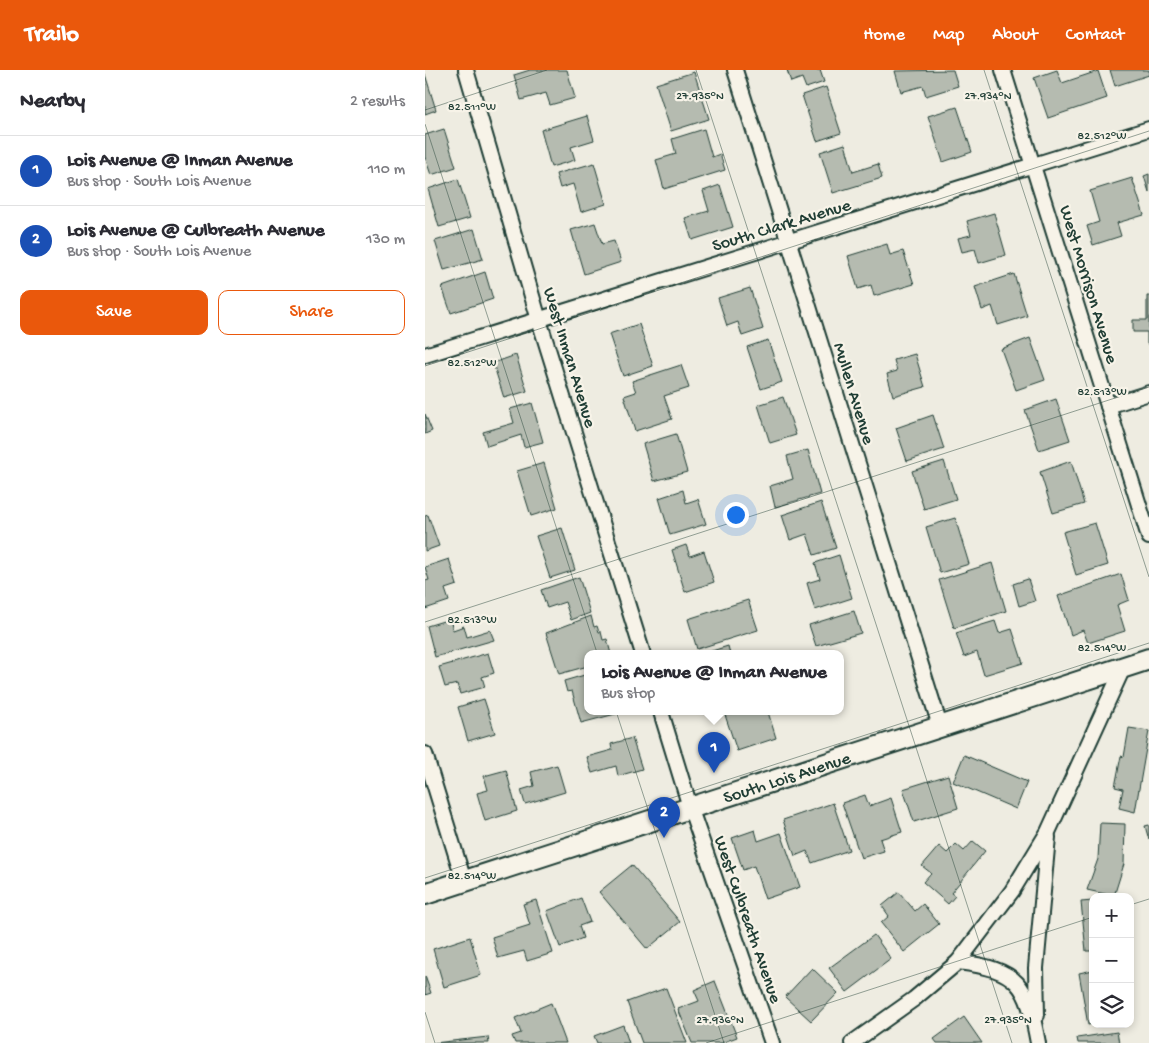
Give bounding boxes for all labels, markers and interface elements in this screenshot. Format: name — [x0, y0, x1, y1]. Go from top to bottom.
text: Trailo — [25, 21, 79, 50]
text: Home — [863, 25, 905, 46]
text: Map — [933, 25, 964, 46]
text: About — [992, 25, 1038, 46]
text: Contact — [1066, 25, 1124, 46]
text: Nearby — [20, 90, 85, 115]
text: 27.935°N — [676, 90, 724, 104]
text: 27.934°N — [964, 90, 1012, 104]
text: 2 results — [350, 93, 405, 112]
text: 82.511°W — [448, 101, 496, 115]
text: 82.512°W — [1078, 130, 1126, 144]
text: Lois Avenue @ Inman Avenue — [67, 150, 293, 173]
text: 1 — [33, 161, 39, 180]
text: 110 m — [368, 161, 405, 180]
text: Bus stop · South Lois Avenue — [67, 173, 251, 192]
street label: South Clark Avenue — [710, 195, 854, 257]
street label: West Morrison Avenue — [1054, 203, 1122, 367]
text: Lois Avenue @ Culbreath Avenue — [67, 220, 324, 243]
text: 2 — [32, 231, 40, 250]
text: 130 m — [366, 231, 405, 250]
text: Bus stop · South Lois Avenue — [67, 243, 251, 262]
street label: West Inman Avenue — [537, 285, 600, 431]
button: Save — [20, 290, 208, 335]
button: Share — [218, 290, 405, 335]
street label: Mullen Avenue — [827, 340, 878, 448]
text: 82.512°W — [448, 357, 496, 371]
text: 82.513°W — [1077, 386, 1127, 400]
your location — [723, 502, 749, 528]
text: 82.513°W — [447, 614, 497, 628]
text: 82.514°W — [1078, 642, 1126, 656]
popup — [584, 650, 844, 715]
text: Lois Avenue @ Inman Avenue — [601, 662, 827, 685]
text: Bus stop — [601, 685, 655, 704]
pin: 1 — [698, 732, 730, 773]
street label: South Lois Avenue — [721, 748, 854, 809]
pin: 2 — [648, 797, 680, 838]
street label: West Culbreath Avenue — [708, 833, 785, 1007]
text: 82.514°W — [448, 870, 496, 884]
map controls — [1089, 893, 1134, 1028]
button: + — [1089, 893, 1134, 938]
button: − — [1089, 938, 1134, 983]
button: layers — [1089, 983, 1134, 1028]
text: 27.936°N — [696, 1014, 744, 1028]
text: 27.935°N — [984, 1014, 1032, 1028]

